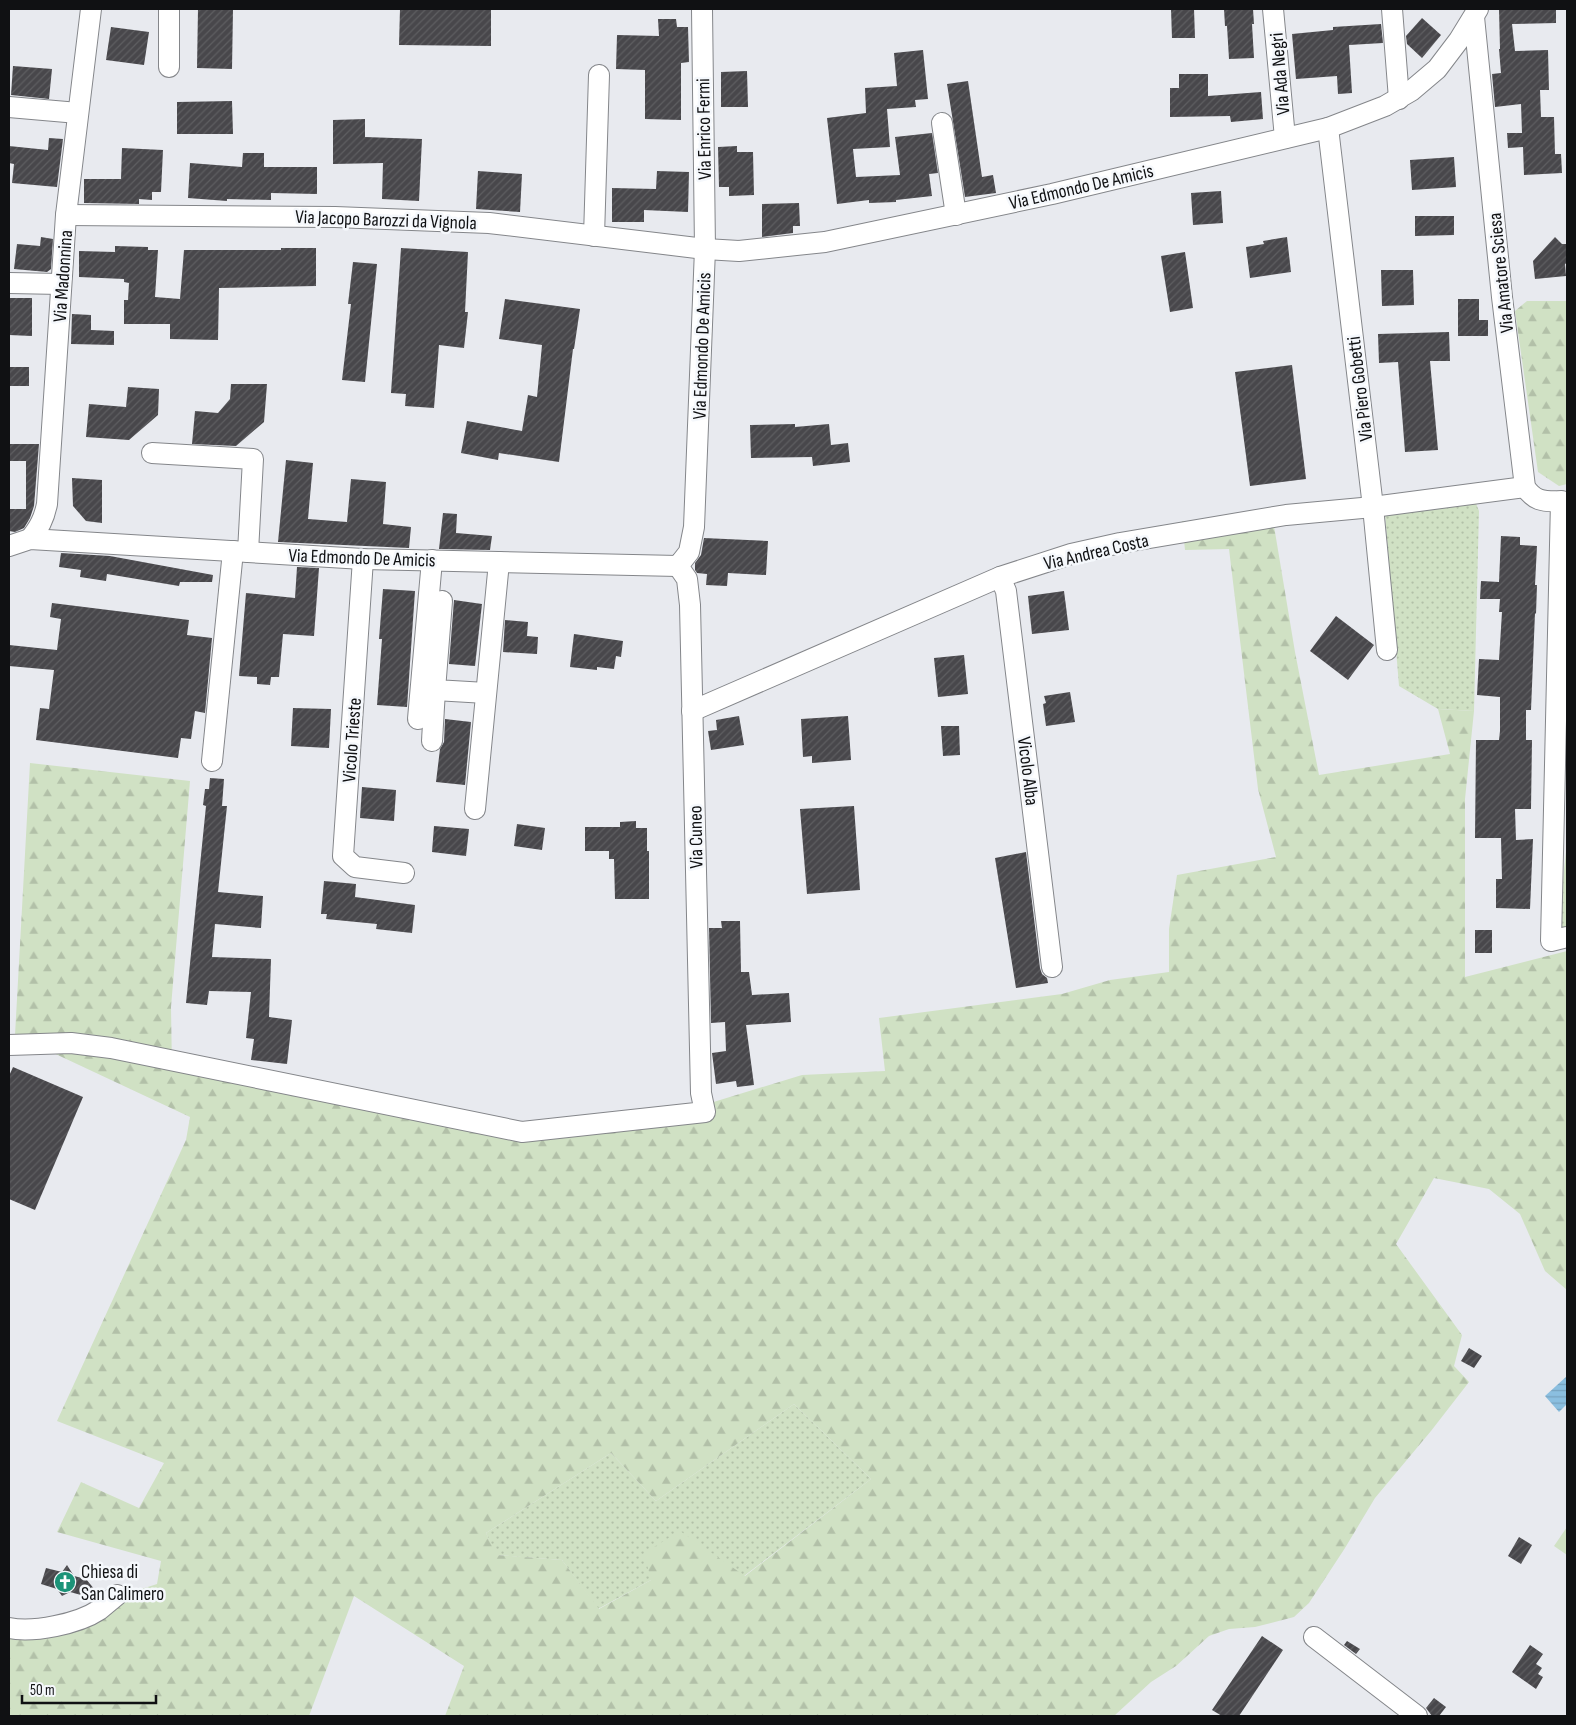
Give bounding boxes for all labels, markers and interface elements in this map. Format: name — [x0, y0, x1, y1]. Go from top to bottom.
street label: Via Ada Negri — [1265, 32, 1296, 116]
street label: Via Enrico Fermi — [692, 78, 717, 180]
street label: Via Edmondo De Amicis — [1007, 160, 1156, 215]
street label: Via Jacopo Barozzi da Vignola — [295, 206, 477, 235]
street label: Via Amatore Sciesa — [1484, 212, 1519, 334]
street label: Via Madonnina — [49, 229, 78, 323]
street label: Via Edmondo De Amicis — [688, 272, 717, 420]
street label: Via Piero Gobetti — [1343, 335, 1378, 443]
street label: Via Andrea Costa — [1042, 529, 1151, 576]
street label: Via Edmondo De Amicis — [288, 544, 436, 573]
street label: Vicolo Trieste — [338, 697, 367, 783]
street label: Vicolo Alba — [1012, 736, 1043, 807]
street label: Via Cuneo — [684, 805, 709, 869]
place label: Chiesa di San Calimero — [81, 1561, 164, 1606]
church icon: Chiesa di San Calimero — [53, 1570, 77, 1594]
scale bar — [22, 1672, 156, 1704]
text: 50 m — [30, 1681, 55, 1700]

